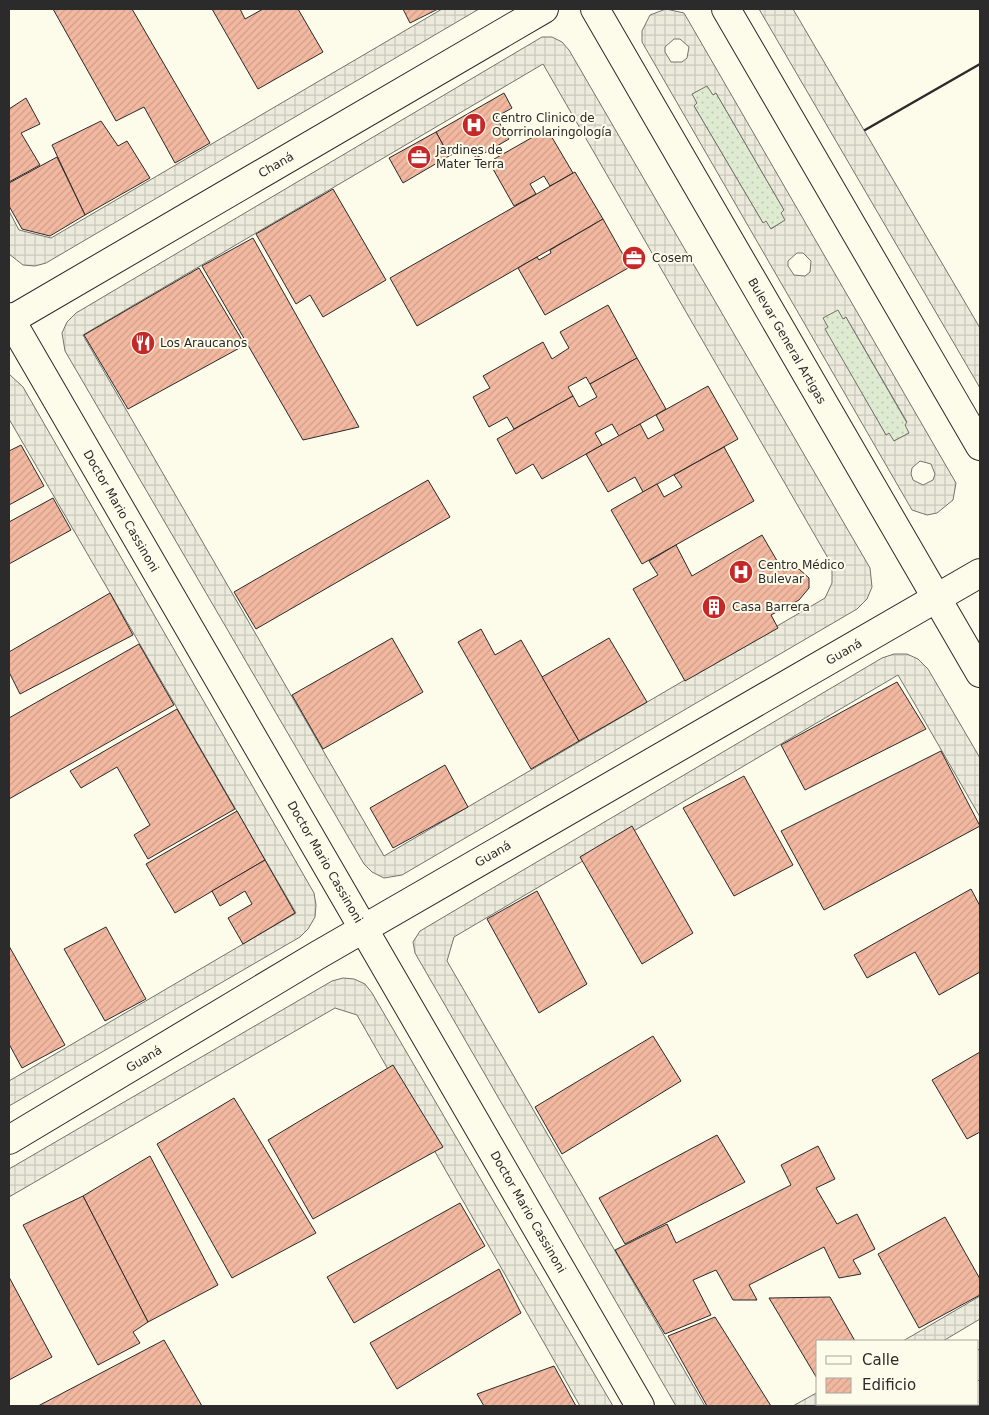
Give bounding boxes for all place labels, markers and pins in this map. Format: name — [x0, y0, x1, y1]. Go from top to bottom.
place label: Centro Clinico de Otorrinolaringología — [492, 111, 612, 139]
hospital icon: Centro Clinico de Otorrinolaringología — [461, 112, 487, 138]
place label: Jardines de Mater Terra — [435, 143, 504, 171]
office icon: Jardines de Mater Terra — [406, 144, 432, 170]
office icon: Cosem — [621, 245, 647, 271]
place label: Cosem — [652, 251, 693, 265]
restaurant icon: Los Araucanos — [130, 330, 156, 356]
place label: Los Araucanos — [160, 336, 247, 350]
place label: Centro Médico Bulevar — [758, 558, 845, 586]
hospital icon: Centro Médico Bulevar — [728, 559, 754, 585]
building icon: Casa Barrera — [701, 594, 727, 620]
place label: Casa Barrera — [732, 600, 810, 614]

